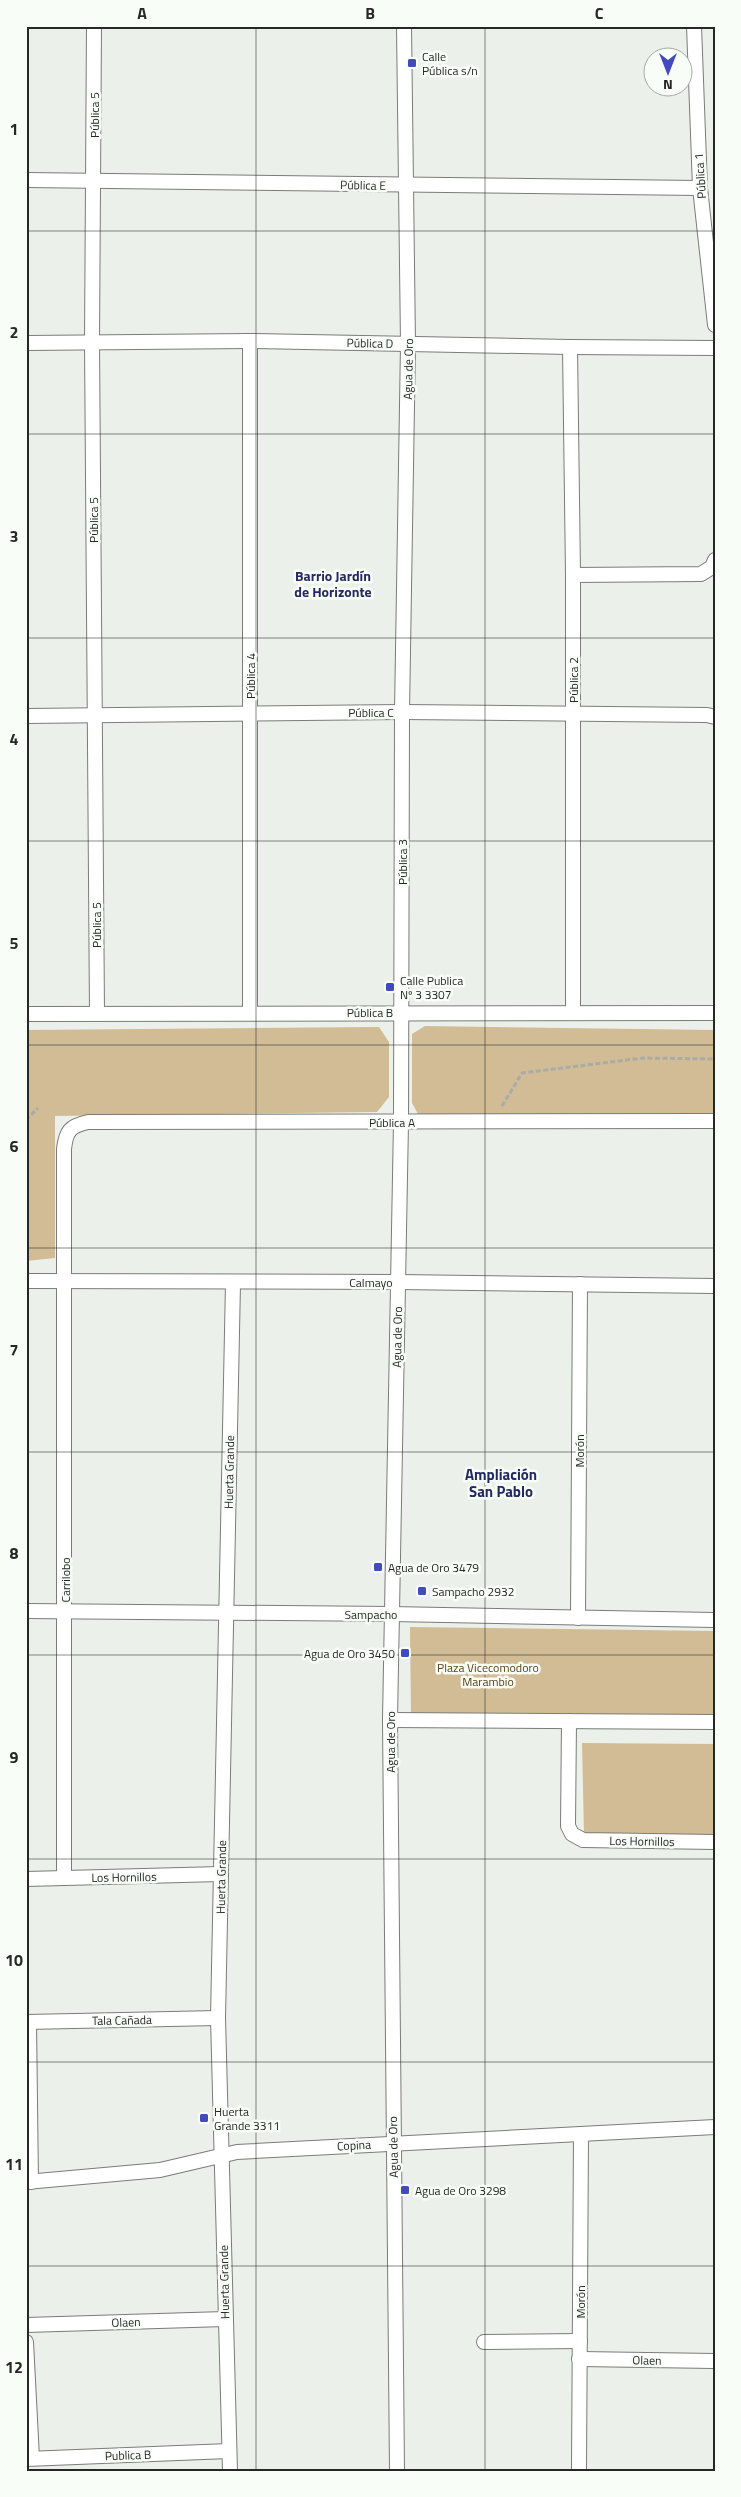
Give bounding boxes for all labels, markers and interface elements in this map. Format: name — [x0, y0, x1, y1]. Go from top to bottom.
text: A — [137, 1, 147, 25]
text: B — [365, 1, 375, 25]
text: C — [595, 1, 604, 25]
place label: Calle Pública s/n — [422, 47, 478, 80]
north arrow — [644, 48, 694, 98]
marker: Calle Pública s/n — [406, 57, 418, 69]
text: N — [663, 75, 673, 96]
street label: Pública 5 — [85, 92, 104, 138]
text: 1 — [10, 117, 18, 141]
street label: Pública 1 — [689, 152, 711, 200]
street label: Pública E — [340, 175, 386, 195]
text: 2 — [10, 320, 18, 344]
street label: Pública D — [346, 333, 394, 353]
street label: Agua de Oro — [398, 338, 418, 400]
street label: Pública 5 — [84, 497, 103, 543]
text: 3 — [10, 524, 18, 548]
district label: Barrio Jardín de Horizonte — [294, 565, 372, 602]
street label: Pública 4 — [241, 653, 260, 699]
street label: Pública 2 — [564, 657, 583, 703]
street label: Pública C — [348, 703, 394, 722]
text: 4 — [10, 727, 19, 751]
street label: Pública 3 — [393, 839, 412, 885]
street label: Pública 5 — [87, 902, 106, 948]
text: 5 — [10, 931, 19, 955]
place label: Calle Publica Nº 3 3307 — [400, 971, 463, 1004]
marker: Calle Publica Nº 3 3307 — [384, 981, 396, 993]
street label: Pública B — [347, 1003, 393, 1022]
street label: Pública A — [369, 1113, 415, 1132]
text: 6 — [10, 1134, 19, 1158]
street label: Calmayo — [349, 1273, 393, 1292]
street label: Agua de Oro — [387, 1306, 407, 1368]
text: 7 — [10, 1338, 18, 1362]
street label: Morón — [570, 1434, 589, 1468]
street label: Huerta Grande — [219, 1435, 239, 1509]
district label: Ampliación San Pablo — [465, 1463, 537, 1503]
text: 8 — [10, 1541, 19, 1565]
street label: Carrilobo — [56, 1557, 75, 1603]
place label: Agua de Oro 3479 — [388, 1558, 479, 1577]
marker: Agua de Oro 3479 — [372, 1561, 384, 1573]
place label: Sampacho 2932 — [432, 1582, 514, 1601]
marker: Sampacho 2932 — [416, 1585, 428, 1597]
street label: Sampacho — [345, 1605, 397, 1624]
place label: Agua de Oro 3450 — [304, 1644, 395, 1663]
marker: Agua de Oro 3450 — [399, 1647, 411, 1659]
park label: Plaza Vicecomodoro Marambio — [437, 1658, 539, 1691]
street label: Agua de Oro — [381, 1711, 400, 1773]
text: 9 — [10, 1745, 19, 1769]
street label: Los Hornillos — [609, 1831, 675, 1851]
street label: Huerta Grande — [211, 1840, 231, 1914]
street label: Los Hornillos — [91, 1867, 157, 1887]
text: 10 — [5, 1948, 23, 1972]
street label: Tala Cañada — [92, 2010, 152, 2030]
place label: Huerta Grande 3311 — [214, 2102, 280, 2135]
marker: Huerta Grande 3311 — [198, 2112, 210, 2124]
street label: Agua de Oro — [383, 2116, 403, 2178]
street label: Copina — [336, 2135, 372, 2155]
text: 11 — [5, 2152, 23, 2176]
place label: Agua de Oro 3298 — [415, 2181, 506, 2200]
marker: Agua de Oro 3298 — [399, 2184, 411, 2196]
street label: Huerta Grande — [214, 2245, 234, 2319]
street label: Morón — [571, 2285, 590, 2319]
street label: Olaen — [111, 2312, 141, 2332]
street label: Olaen — [632, 2350, 662, 2370]
text: 12 — [5, 2355, 23, 2379]
street label: Publica B — [104, 2445, 152, 2465]

